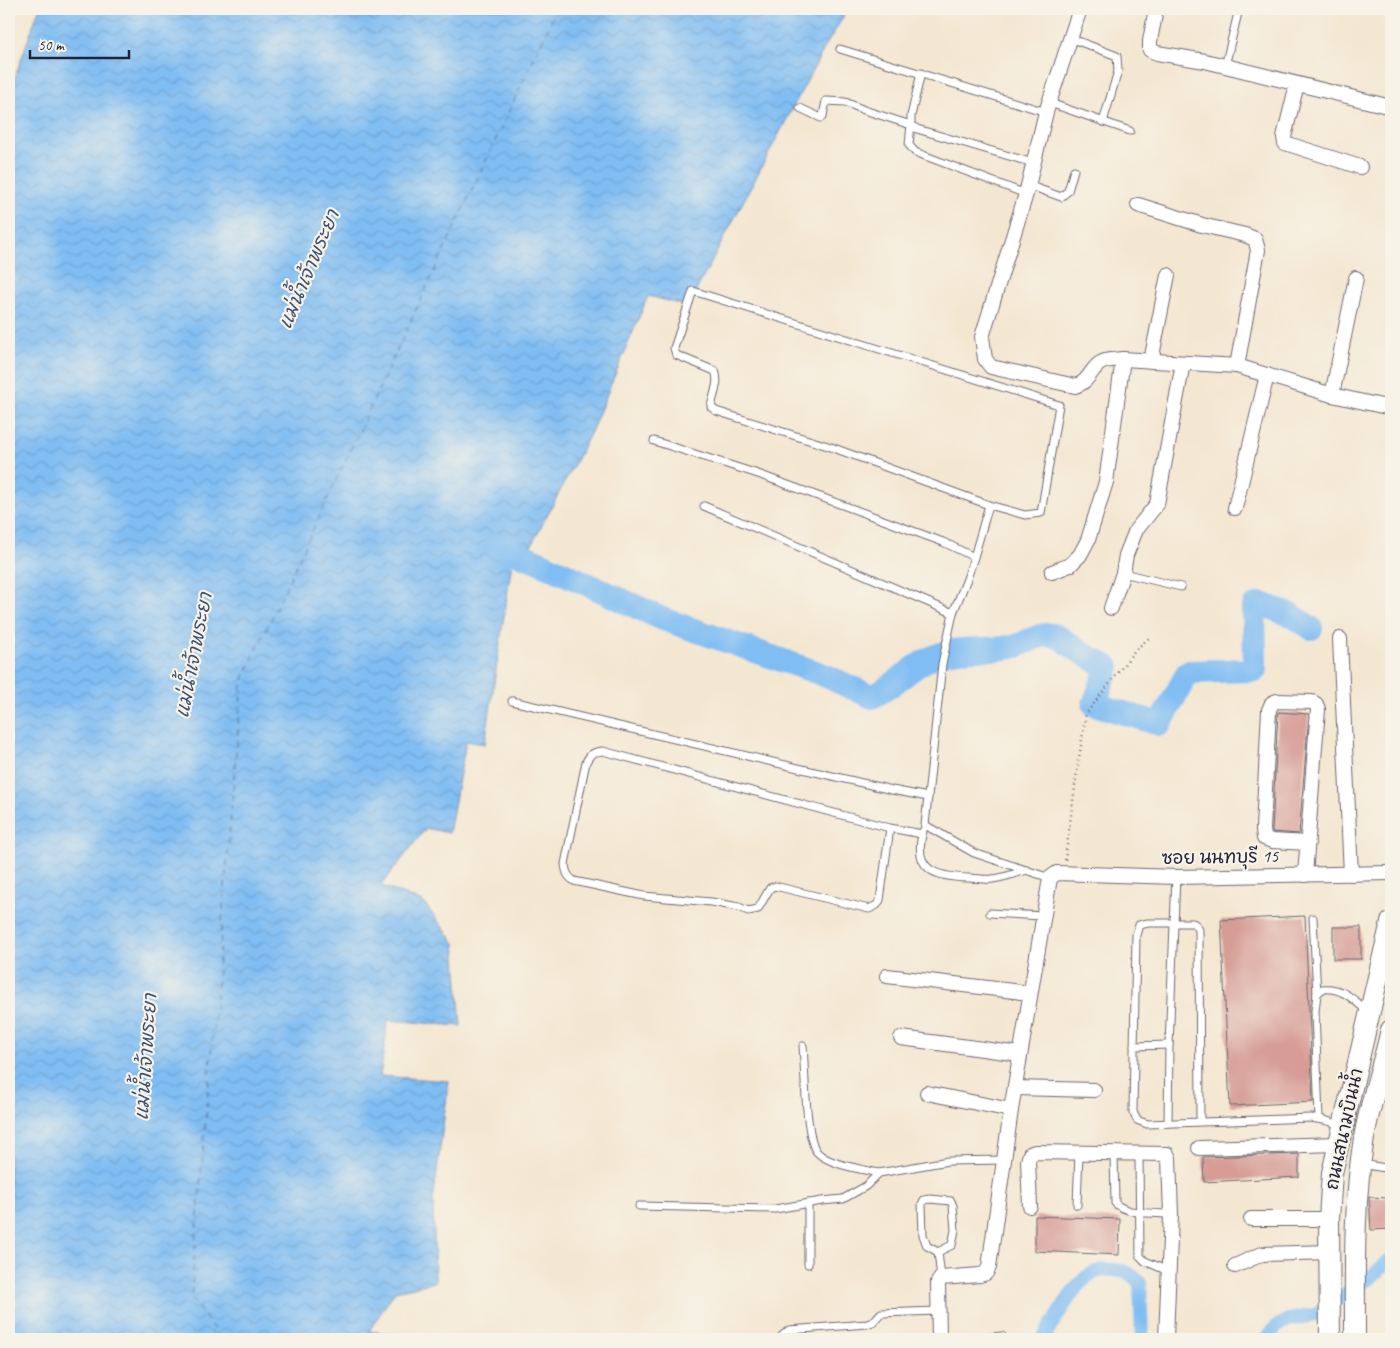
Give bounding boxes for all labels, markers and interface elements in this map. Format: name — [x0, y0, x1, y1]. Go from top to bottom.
scale bar — [30, 28, 129, 60]
text: 50 m — [38, 36, 65, 55]
water label: แม่น้ำเจ้าพระยา — [268, 203, 345, 332]
water label: แม่น้ำเจ้าพระยา — [164, 588, 218, 720]
street label: ซอย นนทบุรี 15 — [1162, 844, 1279, 872]
water label: แม่น้ำเจ้าพระยา — [124, 991, 163, 1121]
street label: ถนนสนามบินน้ำ — [1315, 1065, 1368, 1192]

